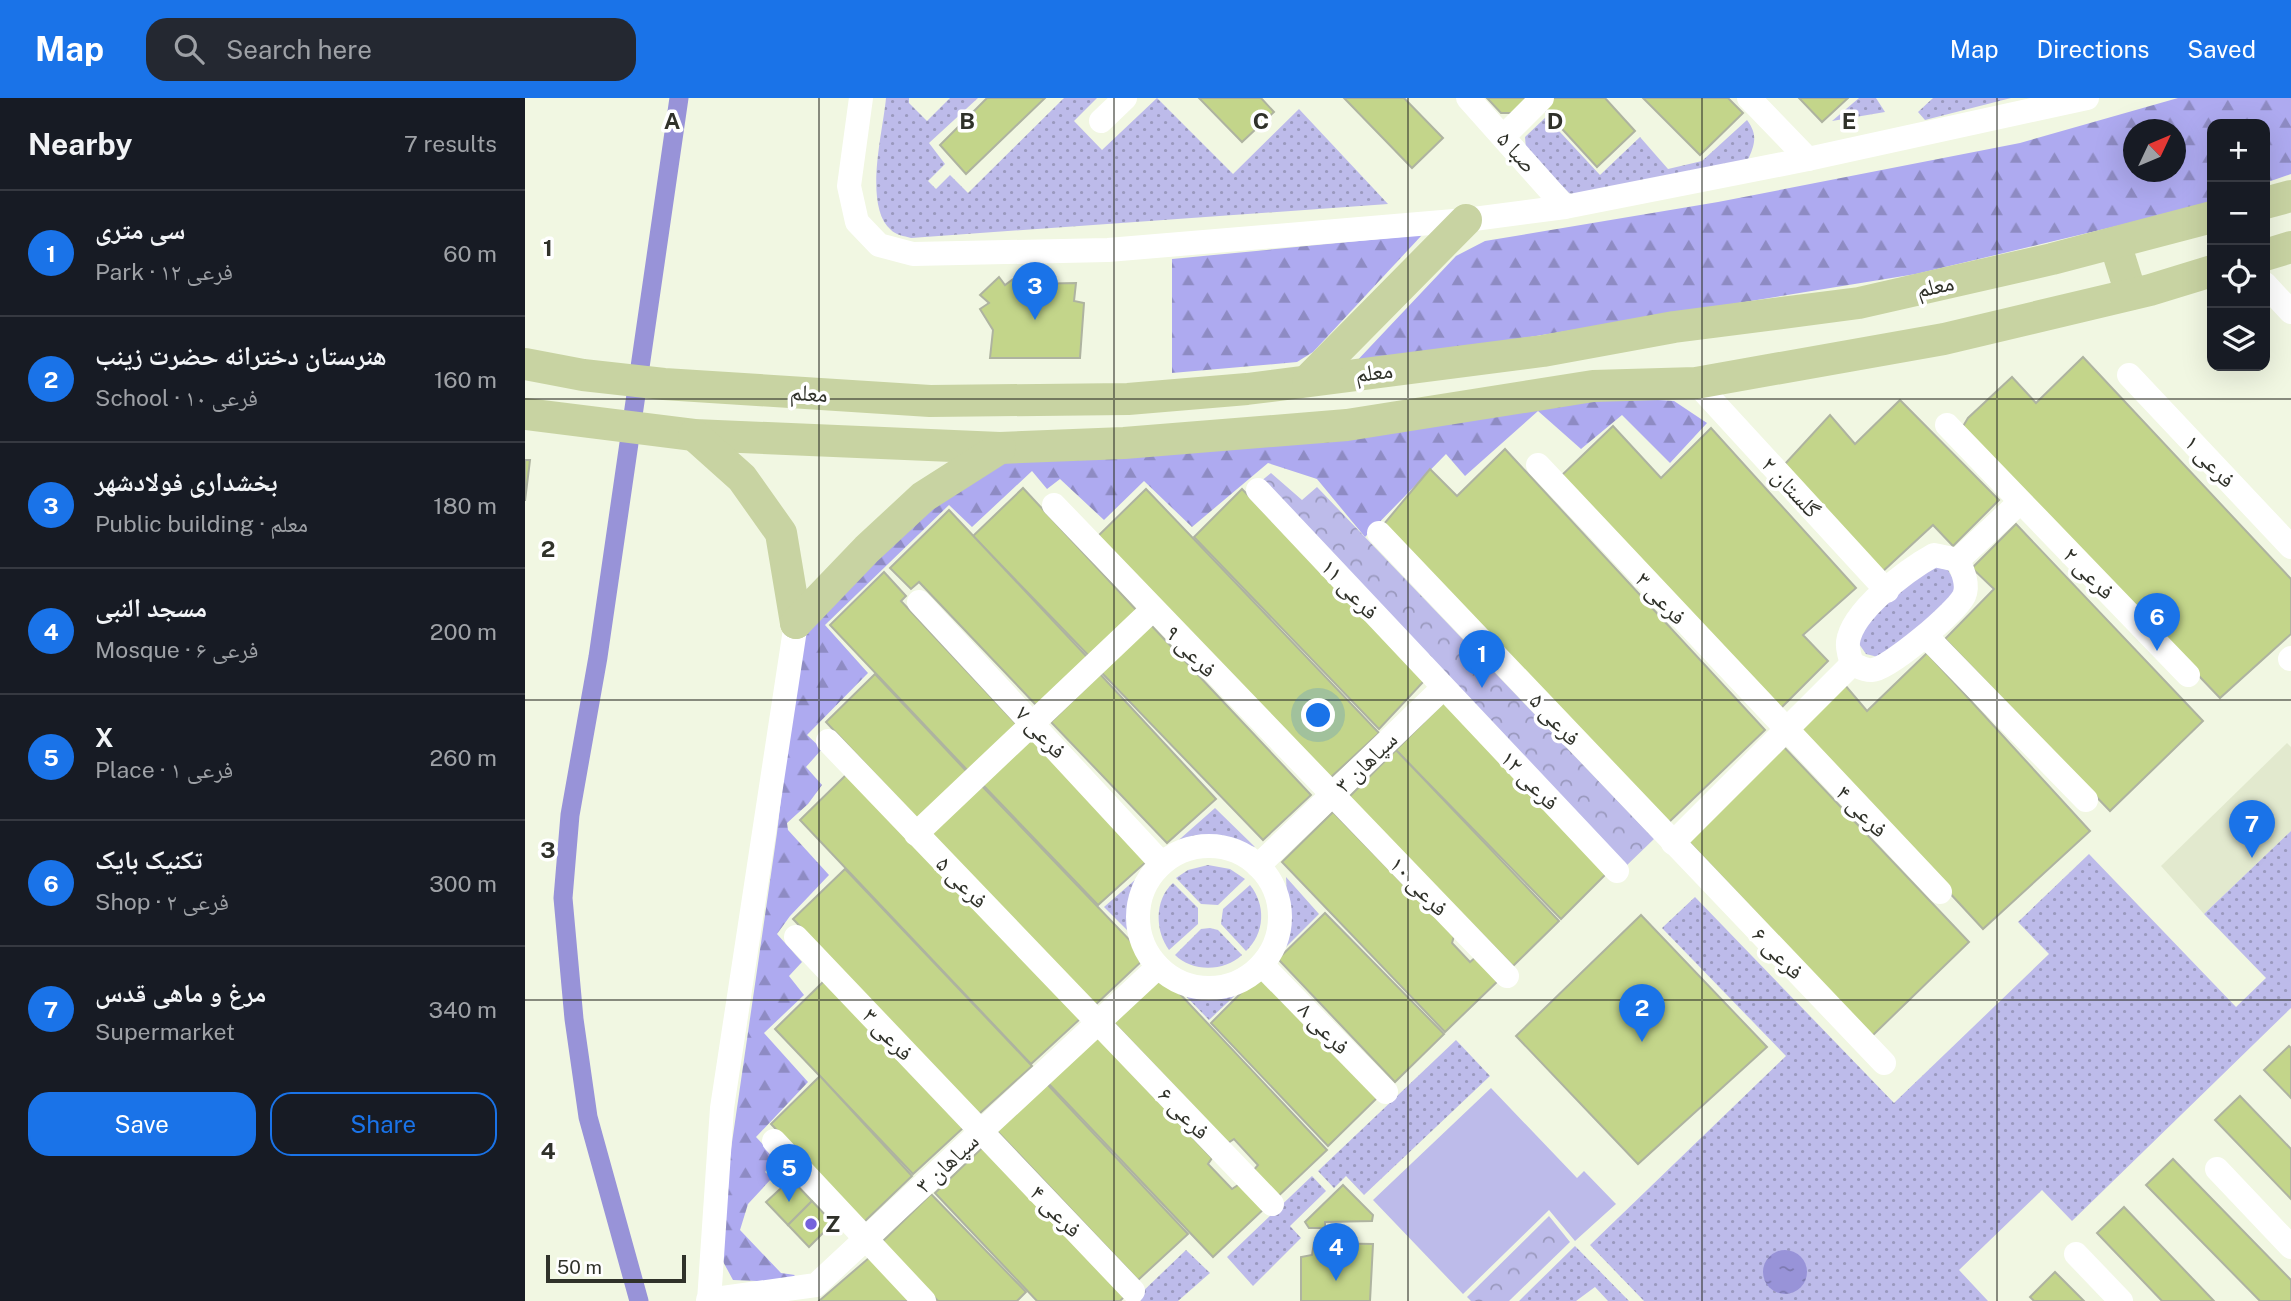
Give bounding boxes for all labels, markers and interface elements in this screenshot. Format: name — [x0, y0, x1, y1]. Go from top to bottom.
search box — [146, 18, 636, 81]
text: Map — [35, 30, 104, 68]
icon: search — [170, 30, 208, 68]
text: Search here — [226, 34, 372, 65]
text: Map — [1950, 35, 1999, 63]
text: Directions — [2037, 35, 2149, 63]
text: Saved — [2187, 35, 2256, 63]
text: A — [664, 107, 681, 134]
text: B — [959, 107, 975, 134]
text: C — [1253, 107, 1269, 134]
text: D — [1547, 107, 1563, 134]
text: E — [1842, 107, 1856, 134]
north arrow — [2123, 119, 2186, 182]
map controls — [2207, 119, 2270, 371]
button: + — [2207, 119, 2270, 182]
street label: صبا ۵ — [1491, 125, 1543, 178]
text: Nearby — [28, 126, 132, 162]
text: 7 results — [404, 130, 497, 157]
button: − — [2207, 182, 2270, 245]
text: سی متری — [95, 214, 185, 245]
text: 1 — [543, 234, 553, 261]
text: 1 — [46, 240, 56, 267]
text: 60 m — [443, 240, 497, 267]
button: locate — [2207, 245, 2270, 308]
text: Park · فرعی ۱۲ — [95, 258, 233, 285]
pin: 3 — [1012, 262, 1058, 320]
street label: معلم — [1913, 268, 1957, 306]
button: layers — [2207, 308, 2270, 371]
text: هنرستان دخترانه حضرت زینب — [95, 340, 387, 371]
street label: معلم — [1354, 356, 1395, 390]
text: 2 — [44, 366, 58, 393]
text: 160 m — [434, 366, 497, 393]
street label: معلم — [789, 378, 829, 410]
text: School · فرعی ۱۰ — [95, 384, 258, 411]
street label: فرعی ۱ — [2179, 429, 2241, 493]
street label: گلستان ۲ — [1756, 450, 1827, 524]
text: بخشداری فولادشهر — [95, 466, 278, 497]
text: 3 — [43, 492, 59, 519]
text: 180 m — [433, 492, 497, 519]
text: Public building · معلم — [95, 510, 308, 537]
text: 2 — [541, 535, 555, 562]
street label: فرعی ۲ — [2057, 541, 2121, 605]
street label: فرعی ۱۱ — [1315, 553, 1385, 625]
street label: فرعی ۳ — [1630, 566, 1692, 630]
text: مسجد النبی — [95, 592, 207, 623]
pin: 6 — [2134, 593, 2180, 651]
text: 4 — [43, 618, 59, 645]
text: 200 m — [430, 618, 497, 645]
street label: فرعی ۹ — [1159, 619, 1223, 683]
pin: 1 — [1459, 630, 1505, 688]
text: Mosque · فرعی ۶ — [95, 636, 258, 663]
street label: فرعی ۵ — [1524, 687, 1586, 751]
your location — [1301, 698, 1335, 732]
street label: فرعی ۷ — [1010, 700, 1072, 764]
text: X — [95, 722, 114, 753]
street label: سپاهان ۳ — [1329, 725, 1403, 799]
text: 5 — [43, 744, 59, 771]
text: 260 m — [430, 744, 497, 771]
street label: فرعی ۱۲ — [1495, 744, 1565, 816]
text: Place · فرعی ۱ — [95, 756, 233, 783]
street label: فرعی ۴ — [1830, 779, 1894, 843]
pin: 7 — [2229, 800, 2275, 858]
text: 3 — [540, 836, 556, 863]
text: تکنیک بایک — [95, 844, 202, 875]
street label: فرعی ۵ — [930, 850, 994, 914]
street label: فرعی ۱۰ — [1384, 850, 1454, 922]
text: 6 — [43, 870, 59, 897]
text: 300 m — [429, 870, 497, 897]
text: Shop · فرعی ۲ — [95, 888, 229, 915]
street label: فرعی ۶ — [1746, 921, 1810, 985]
text: مرغ و ماهی قدس — [95, 977, 266, 1008]
pin: 2 — [1619, 984, 1665, 1042]
text: 7 — [44, 996, 58, 1023]
text: 340 m — [429, 996, 497, 1023]
street label: فرعی ۸ — [1292, 996, 1356, 1060]
street label: فرعی ۳ — [857, 1002, 919, 1066]
text: Supermarket — [95, 1018, 235, 1045]
street label: فرعی ۶ — [1152, 1081, 1216, 1145]
button: Save — [28, 1092, 256, 1156]
button: Share — [270, 1092, 497, 1156]
street label: سپاهان ۳ — [910, 1127, 985, 1199]
text: 4 — [540, 1137, 556, 1164]
pin: 5 — [766, 1144, 812, 1202]
street label: فرعی ۴ — [1024, 1179, 1088, 1243]
place label: Z — [825, 1210, 840, 1237]
marker: Z — [803, 1216, 819, 1232]
pin: 4 — [1313, 1223, 1359, 1281]
scale bar — [546, 1252, 686, 1284]
text: 50 m — [557, 1256, 602, 1278]

